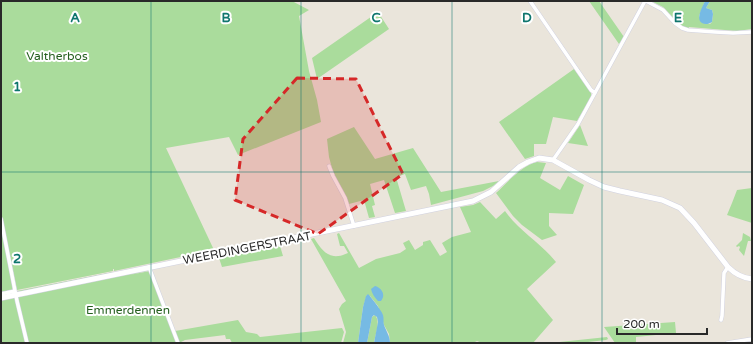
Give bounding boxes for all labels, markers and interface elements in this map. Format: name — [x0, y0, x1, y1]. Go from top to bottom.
text: A — [70, 10, 80, 26]
text: B — [221, 10, 231, 26]
text: C — [371, 10, 381, 26]
text: D — [522, 10, 532, 26]
text: E — [674, 10, 682, 26]
park label: Valtherbos — [26, 49, 88, 63]
text: 1 — [13, 79, 21, 95]
street label: WEERDINGERSTRAAT — [182, 229, 313, 267]
text: 2 — [13, 251, 21, 267]
park label: Emmerdennen — [86, 303, 170, 317]
scale bar — [617, 310, 707, 336]
text: 200 m — [623, 317, 660, 331]

